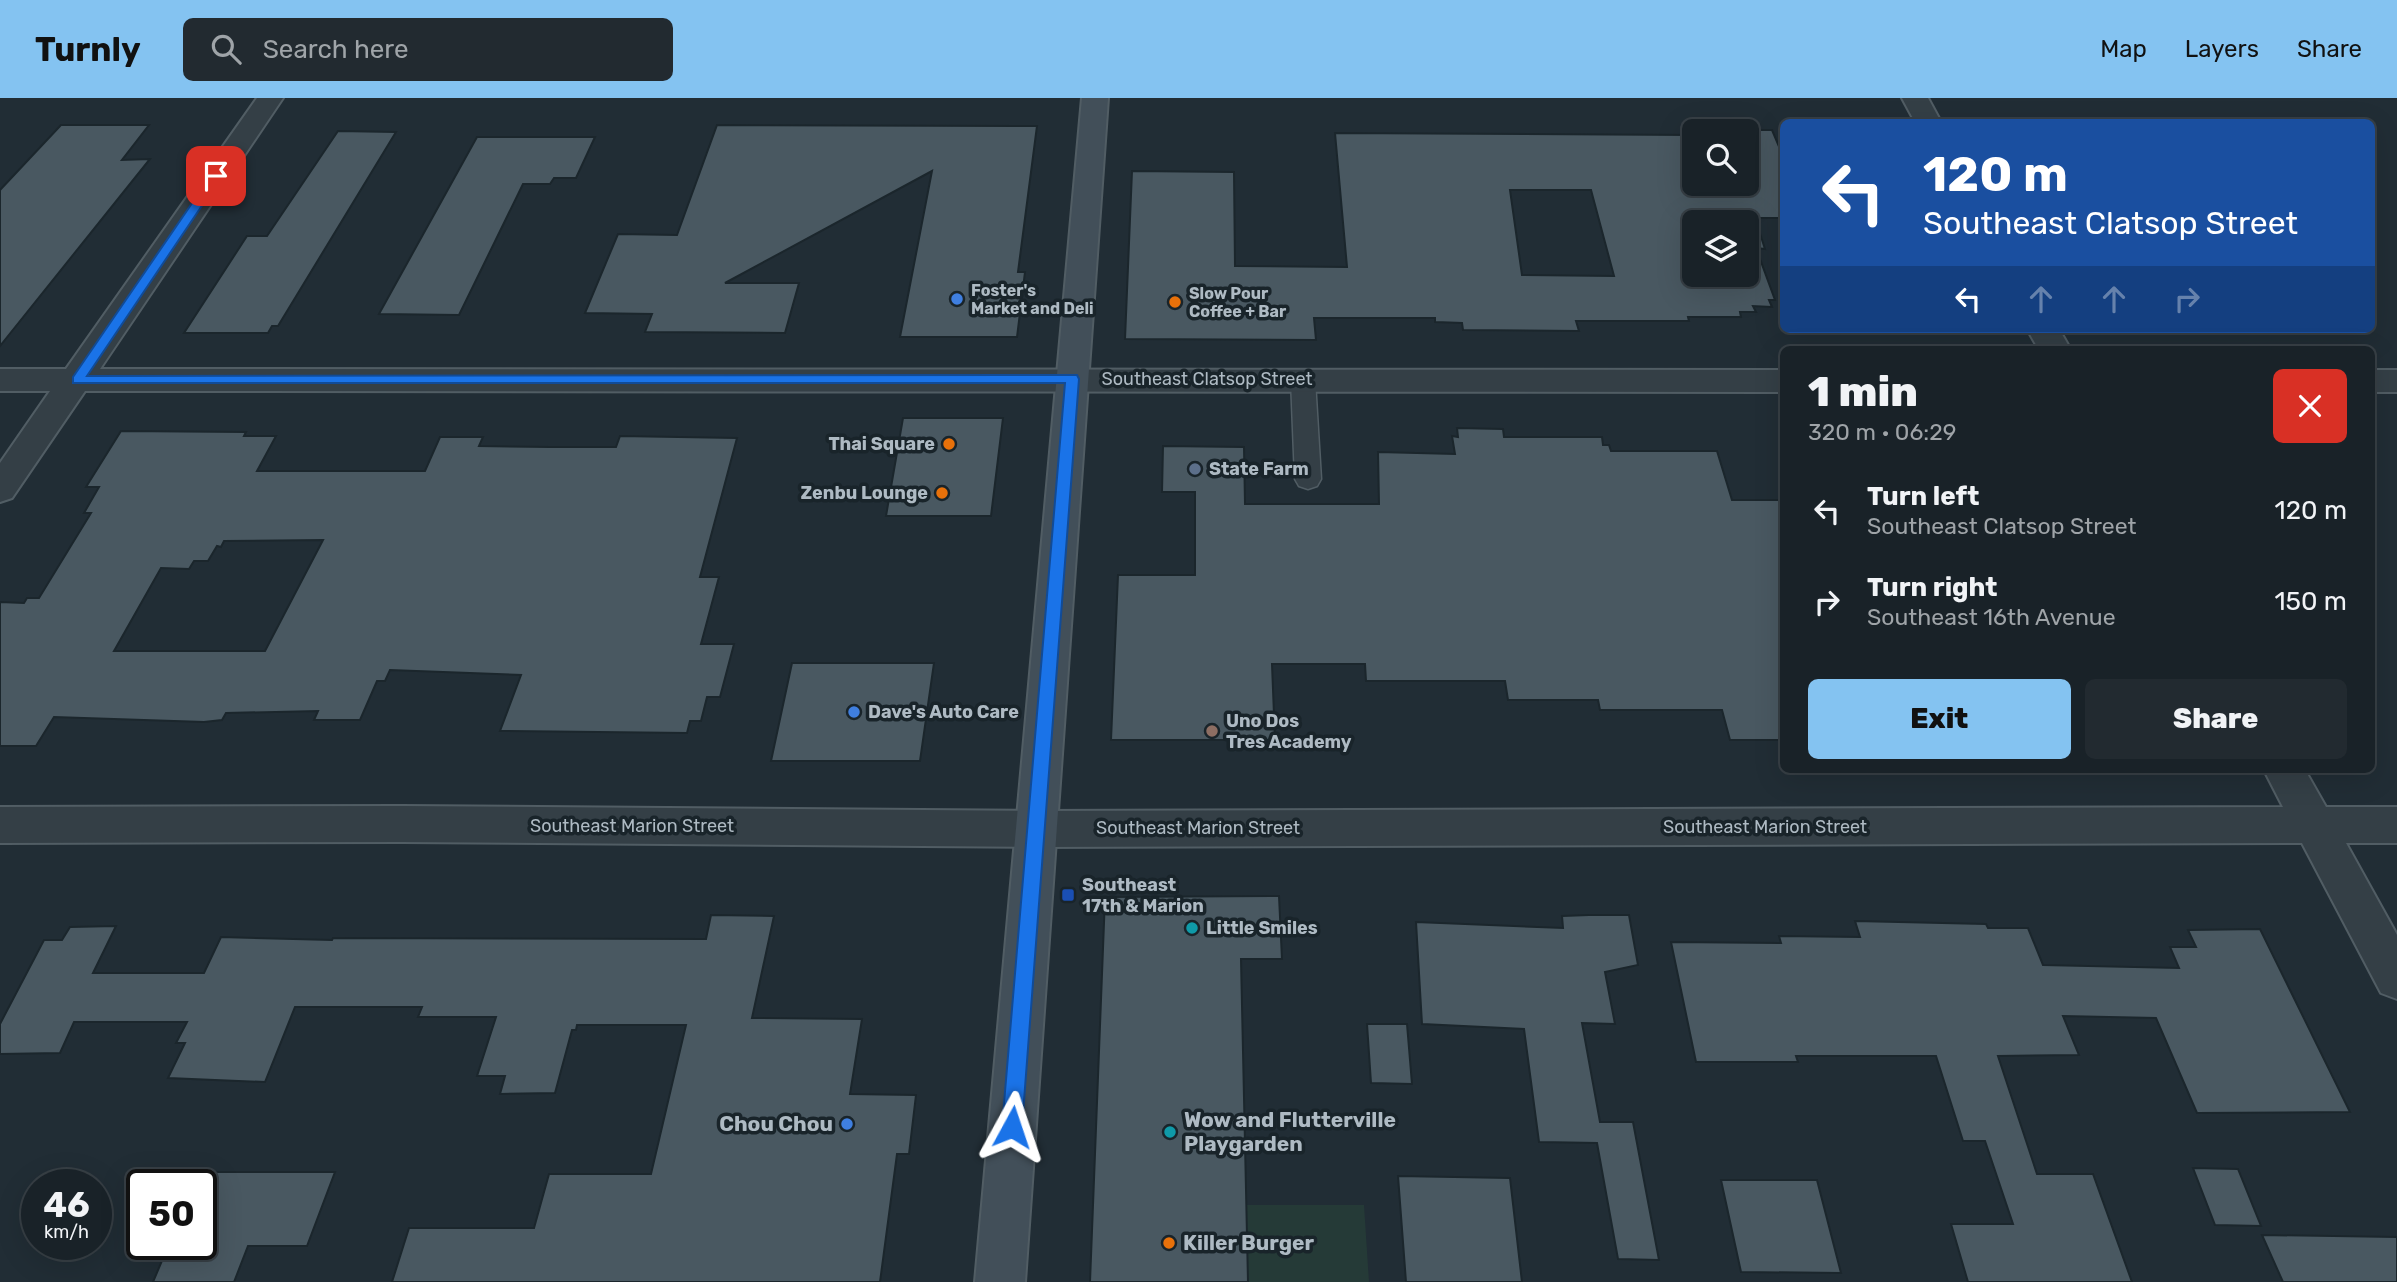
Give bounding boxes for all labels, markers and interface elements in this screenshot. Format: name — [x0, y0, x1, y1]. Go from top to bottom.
search box — [183, 18, 673, 81]
text: Turnly — [35, 30, 141, 69]
icon: search — [207, 30, 245, 68]
text: Search here — [263, 34, 409, 65]
text: Map — [2100, 35, 2147, 63]
text: Layers — [2185, 35, 2259, 63]
text: Share — [2297, 35, 2362, 63]
map controls — [1682, 119, 1759, 287]
button: search — [1682, 119, 1759, 196]
text: 120 m — [1923, 145, 2068, 203]
pin — [186, 146, 246, 206]
icon: left — [1808, 147, 1899, 238]
icon: arrive — [197, 157, 235, 195]
text: Southeast Clatsop Street — [1923, 204, 2298, 242]
button: layers — [1682, 210, 1759, 287]
icon: left — [1949, 280, 1987, 318]
icon: ahead — [2022, 280, 2060, 318]
icon: ahead — [2095, 280, 2133, 318]
icon: right — [2168, 280, 2206, 318]
place label: Foster's Market and Deli — [971, 281, 1094, 318]
place label: Slow Pour Coffee + Bar — [1189, 284, 1287, 321]
marker: Foster's Market and Deli — [949, 291, 965, 307]
marker: Slow Pour Coffee + Bar — [1167, 294, 1183, 310]
text: 1 min — [1808, 367, 1918, 417]
street label: Southeast Clatsop Street — [1102, 368, 1312, 390]
button: close — [2273, 369, 2347, 443]
text: 320 m · 06:29 — [1808, 418, 1956, 446]
place label: Thai Square — [828, 433, 935, 455]
marker: Thai Square — [941, 436, 957, 452]
place label: State Farm — [1209, 458, 1309, 480]
marker: State Farm — [1187, 461, 1203, 477]
text: Turn left — [1867, 481, 1979, 512]
place label: Zenbu Lounge — [801, 482, 928, 504]
marker: Zenbu Lounge — [934, 485, 950, 501]
icon: left — [1808, 492, 1846, 530]
text: 120 m — [2275, 495, 2347, 526]
text: Southeast Clatsop Street — [1867, 512, 2137, 540]
text: Turn right — [1867, 572, 1997, 603]
icon: right — [1808, 583, 1846, 621]
text: 150 m — [2274, 586, 2347, 617]
text: Southeast 16th Avenue — [1867, 603, 2116, 631]
button: Exit — [1808, 679, 2071, 759]
button: Share — [2085, 679, 2347, 759]
place label: Dave's Auto Care — [868, 701, 1019, 723]
marker: Dave's Auto Care — [846, 704, 862, 720]
place label: Uno Dos Tres Academy — [1226, 710, 1352, 753]
marker: Uno Dos Tres Academy — [1204, 723, 1220, 739]
street label: Southeast Marion Street — [530, 815, 734, 837]
street label: Southeast Marion Street — [1663, 816, 1867, 838]
street label: Southeast Marion Street — [1096, 817, 1300, 839]
place label: Southeast 17th & Marion — [1082, 874, 1204, 917]
marker: Southeast 17th & Marion — [1060, 887, 1076, 903]
place label: Little Smiles — [1206, 917, 1318, 939]
marker: Little Smiles — [1184, 920, 1200, 936]
position arrow — [975, 1090, 1049, 1164]
place label: Wow and Flutterville Playgarden — [1184, 1107, 1396, 1156]
place label: Chou Chou — [719, 1111, 833, 1136]
marker: Chou Chou — [839, 1116, 855, 1132]
marker: Wow and Flutterville Playgarden — [1162, 1124, 1178, 1140]
speed limit sign: 50 — [126, 1169, 217, 1260]
text: 46 — [43, 1184, 90, 1226]
text: km/h — [44, 1221, 89, 1243]
place label: Killer Burger — [1183, 1230, 1314, 1255]
marker: Killer Burger — [1161, 1235, 1177, 1251]

